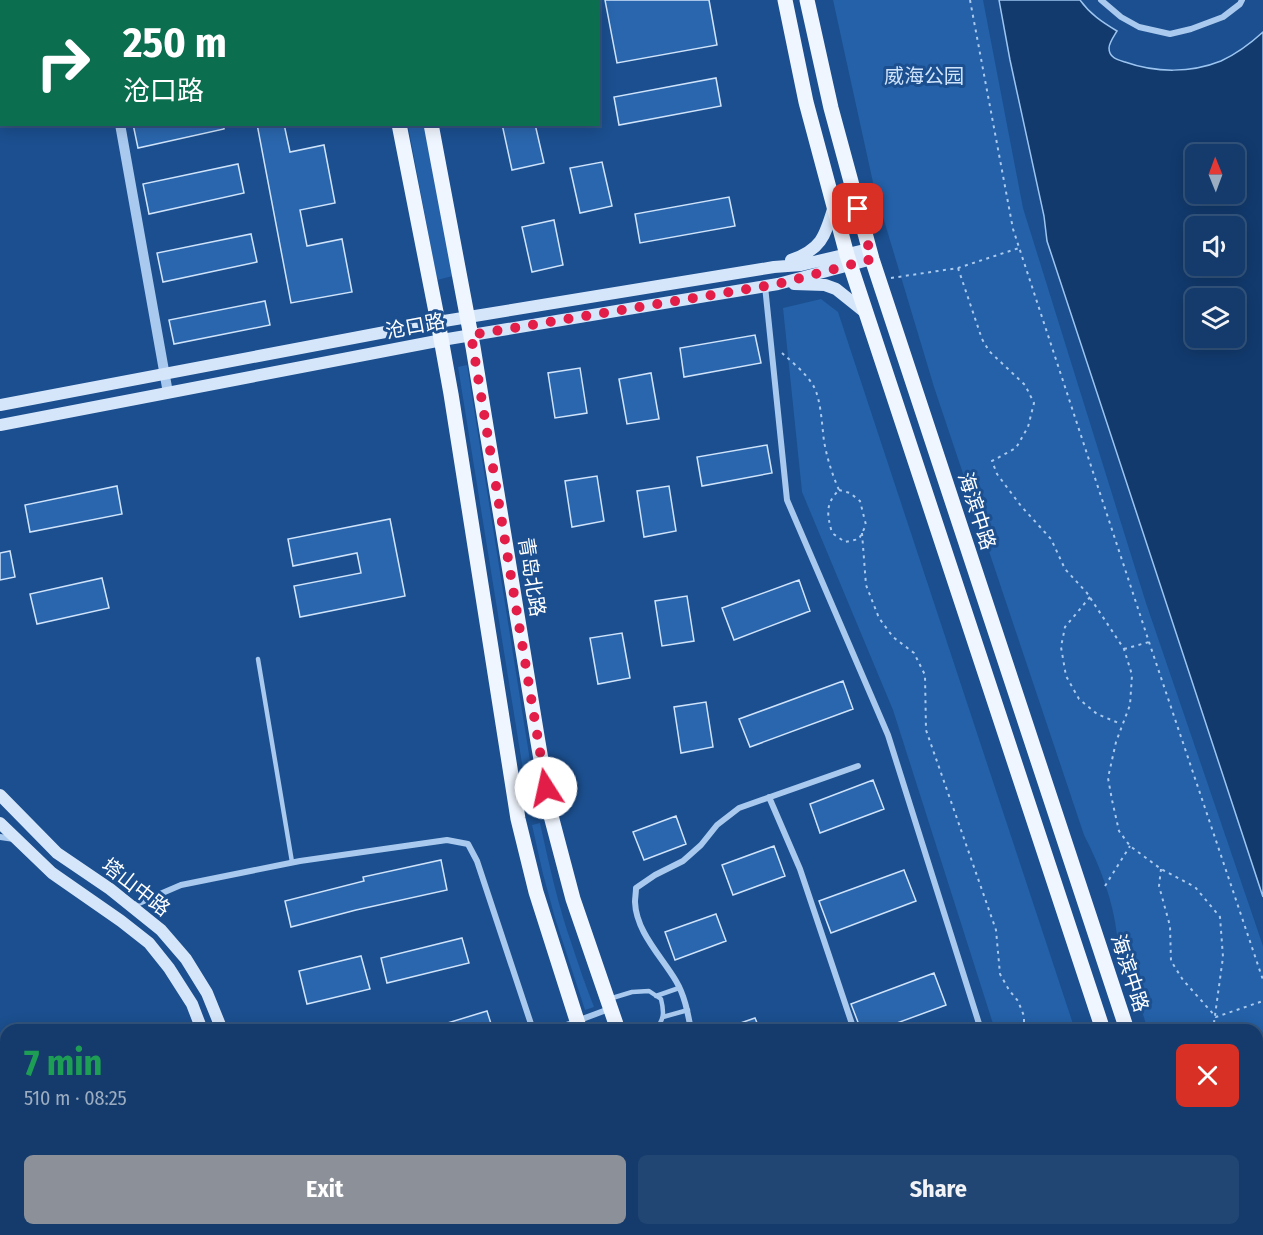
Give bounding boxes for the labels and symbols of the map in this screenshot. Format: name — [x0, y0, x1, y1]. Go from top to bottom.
park label: 威海公园 — [884, 64, 964, 88]
north arrow — [1185, 144, 1245, 204]
pin — [832, 183, 883, 234]
street label: 沧口路 — [383, 308, 447, 344]
street label: 海滨中路 — [953, 469, 1001, 553]
street label: 青岛北路 — [514, 536, 550, 618]
position arrow — [514, 756, 578, 820]
street label: 塔山中路 — [97, 853, 175, 921]
street label: 海滨中路 — [1106, 931, 1154, 1015]

